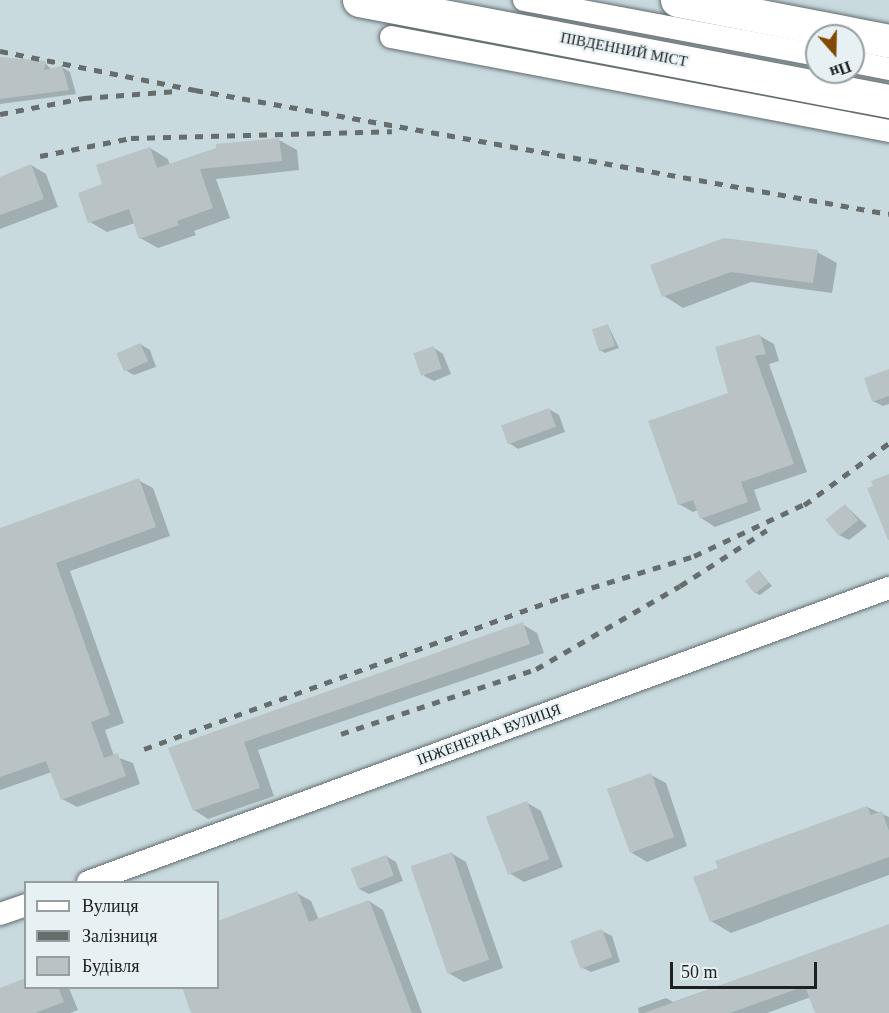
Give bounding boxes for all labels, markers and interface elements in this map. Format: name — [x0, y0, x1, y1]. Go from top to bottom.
north arrow — [805, 24, 865, 84]
street label: ПІВДЕННИЙ МІСТ — [559, 29, 689, 71]
text: Пн — [828, 58, 854, 81]
street label: ІНЖЕНЕРНА ВУЛИЦЯ — [415, 701, 563, 769]
legend — [24, 881, 219, 989]
text: Вулиця — [82, 896, 139, 916]
text: Залізниця — [82, 926, 157, 946]
scale bar — [673, 950, 820, 988]
text: Будівля — [82, 956, 139, 976]
text: 50 m — [681, 962, 718, 982]

